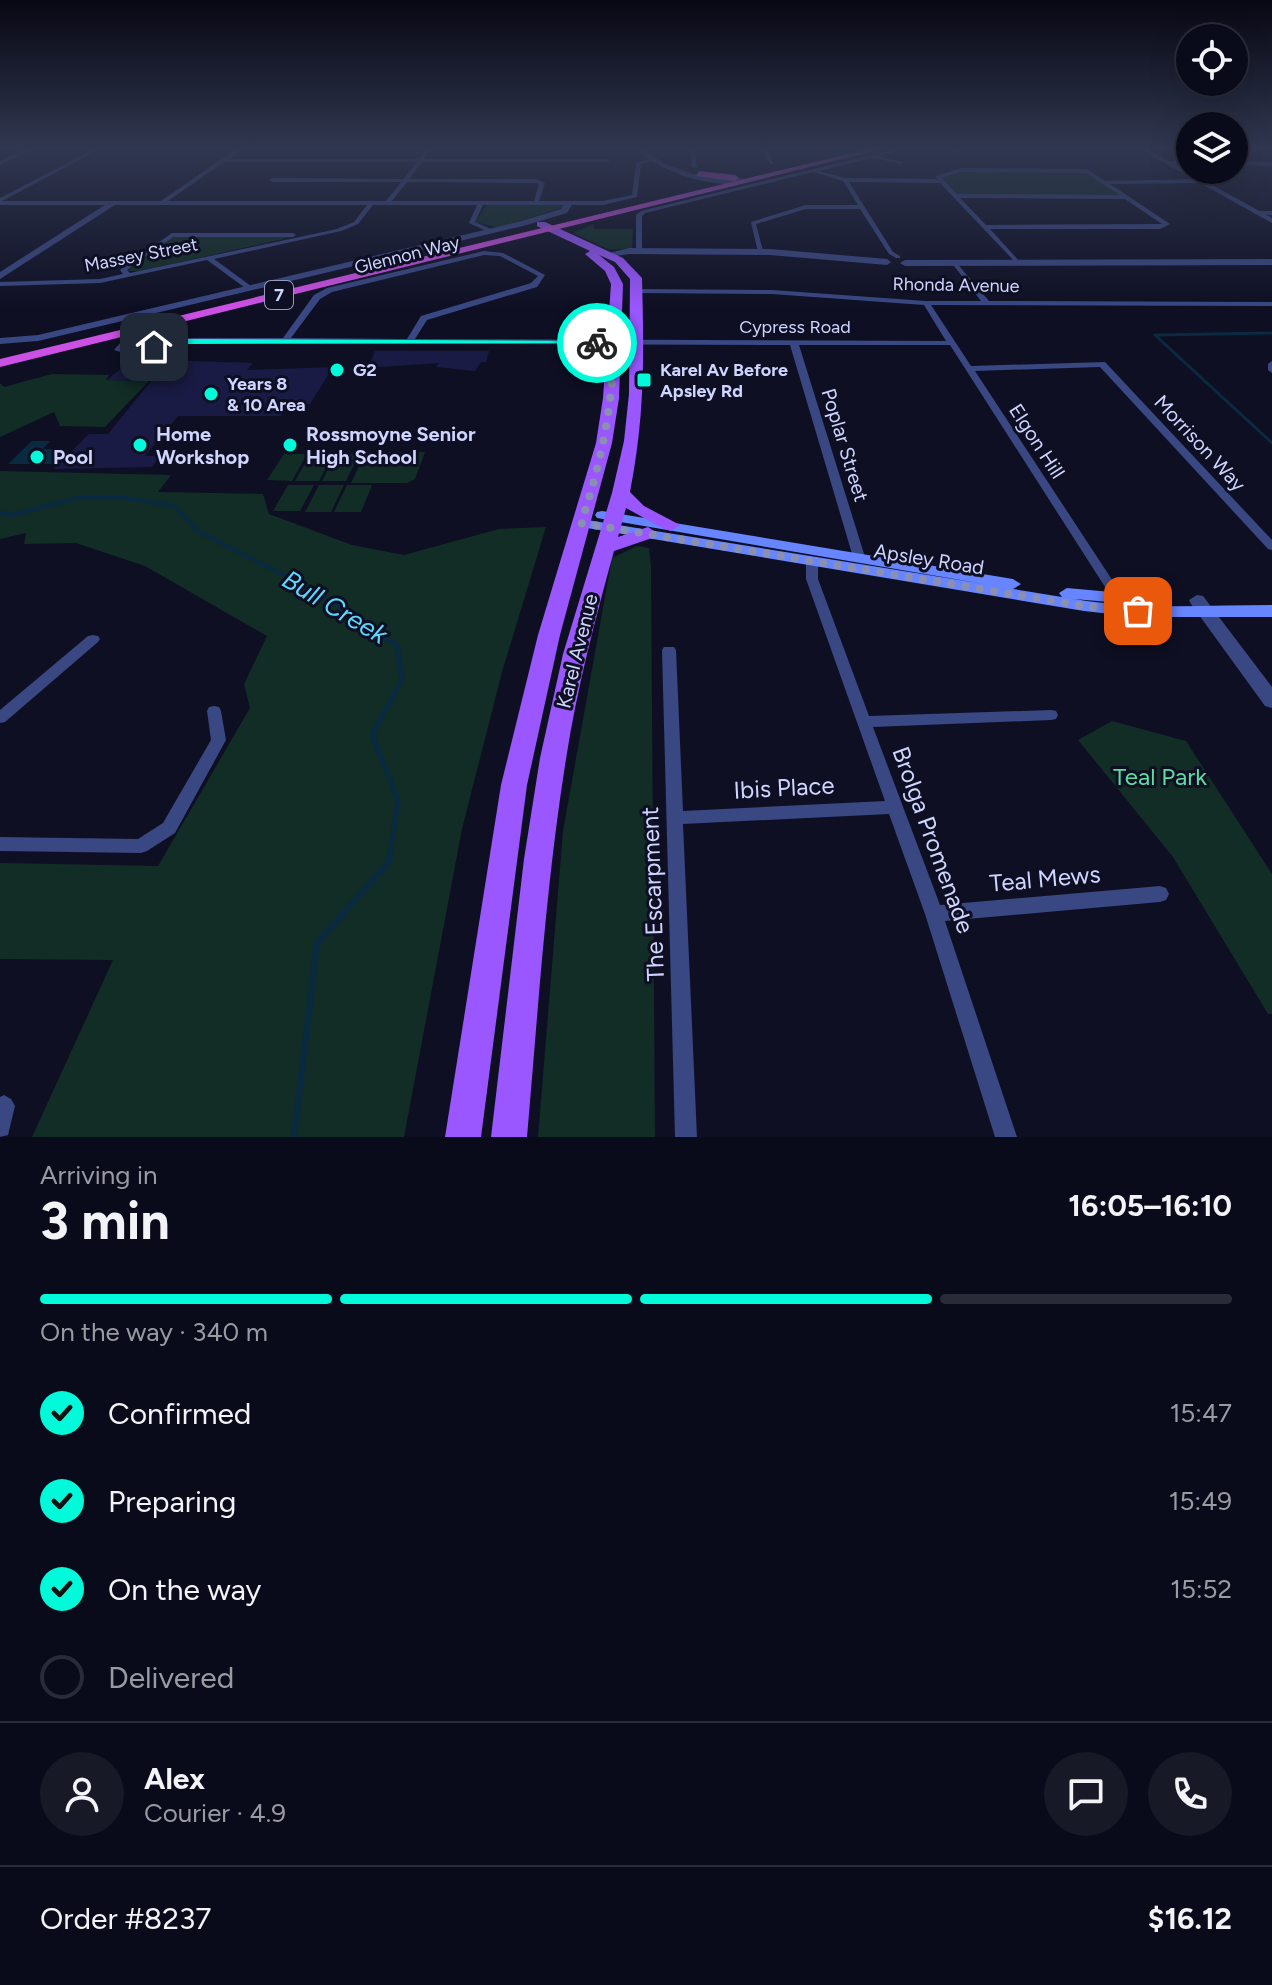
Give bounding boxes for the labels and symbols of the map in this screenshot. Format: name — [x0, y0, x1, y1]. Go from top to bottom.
street label: Glennon Way — [352, 231, 462, 279]
street label: Massey Street — [82, 233, 200, 277]
street label: Rhonda Avenue — [892, 273, 1020, 297]
road number: 7 — [265, 281, 293, 309]
courier — [557, 303, 637, 383]
pin — [120, 313, 188, 381]
street label: Cypress Road — [739, 316, 851, 338]
place label: G2 — [353, 359, 377, 381]
place label: Karel Av Before Apsley Rd — [660, 359, 788, 402]
marker: G2 — [328, 361, 346, 379]
marker: Karel Av Before Apsley Rd — [635, 371, 653, 389]
place label: Years 8 & 10 Area — [227, 373, 306, 416]
marker: Years 8 & 10 Area — [202, 385, 220, 403]
street label: Poplar Street — [816, 385, 874, 505]
street label: Morrison Way — [1149, 390, 1251, 496]
street label: Elgon Hill — [1004, 399, 1070, 483]
place label: Home Workshop — [156, 422, 249, 469]
place label: Rossmoyne Senior High School — [306, 422, 476, 469]
marker: Home Workshop — [131, 436, 149, 454]
marker: Rossmoyne Senior High School — [281, 436, 299, 454]
place label: Pool — [53, 445, 93, 469]
marker: Pool — [28, 448, 46, 466]
street label: Apsley Road — [872, 538, 986, 580]
water label: Bull Creek — [277, 563, 395, 652]
pin — [1104, 577, 1172, 645]
street label: Karel Avenue — [551, 591, 603, 711]
street label: Brolga Promenade — [886, 743, 981, 937]
park label: Teal Park — [1113, 762, 1207, 791]
street label: Ibis Place — [733, 770, 835, 805]
street label: The Escarpment — [635, 806, 670, 982]
street label: Teal Mews — [988, 859, 1102, 898]

